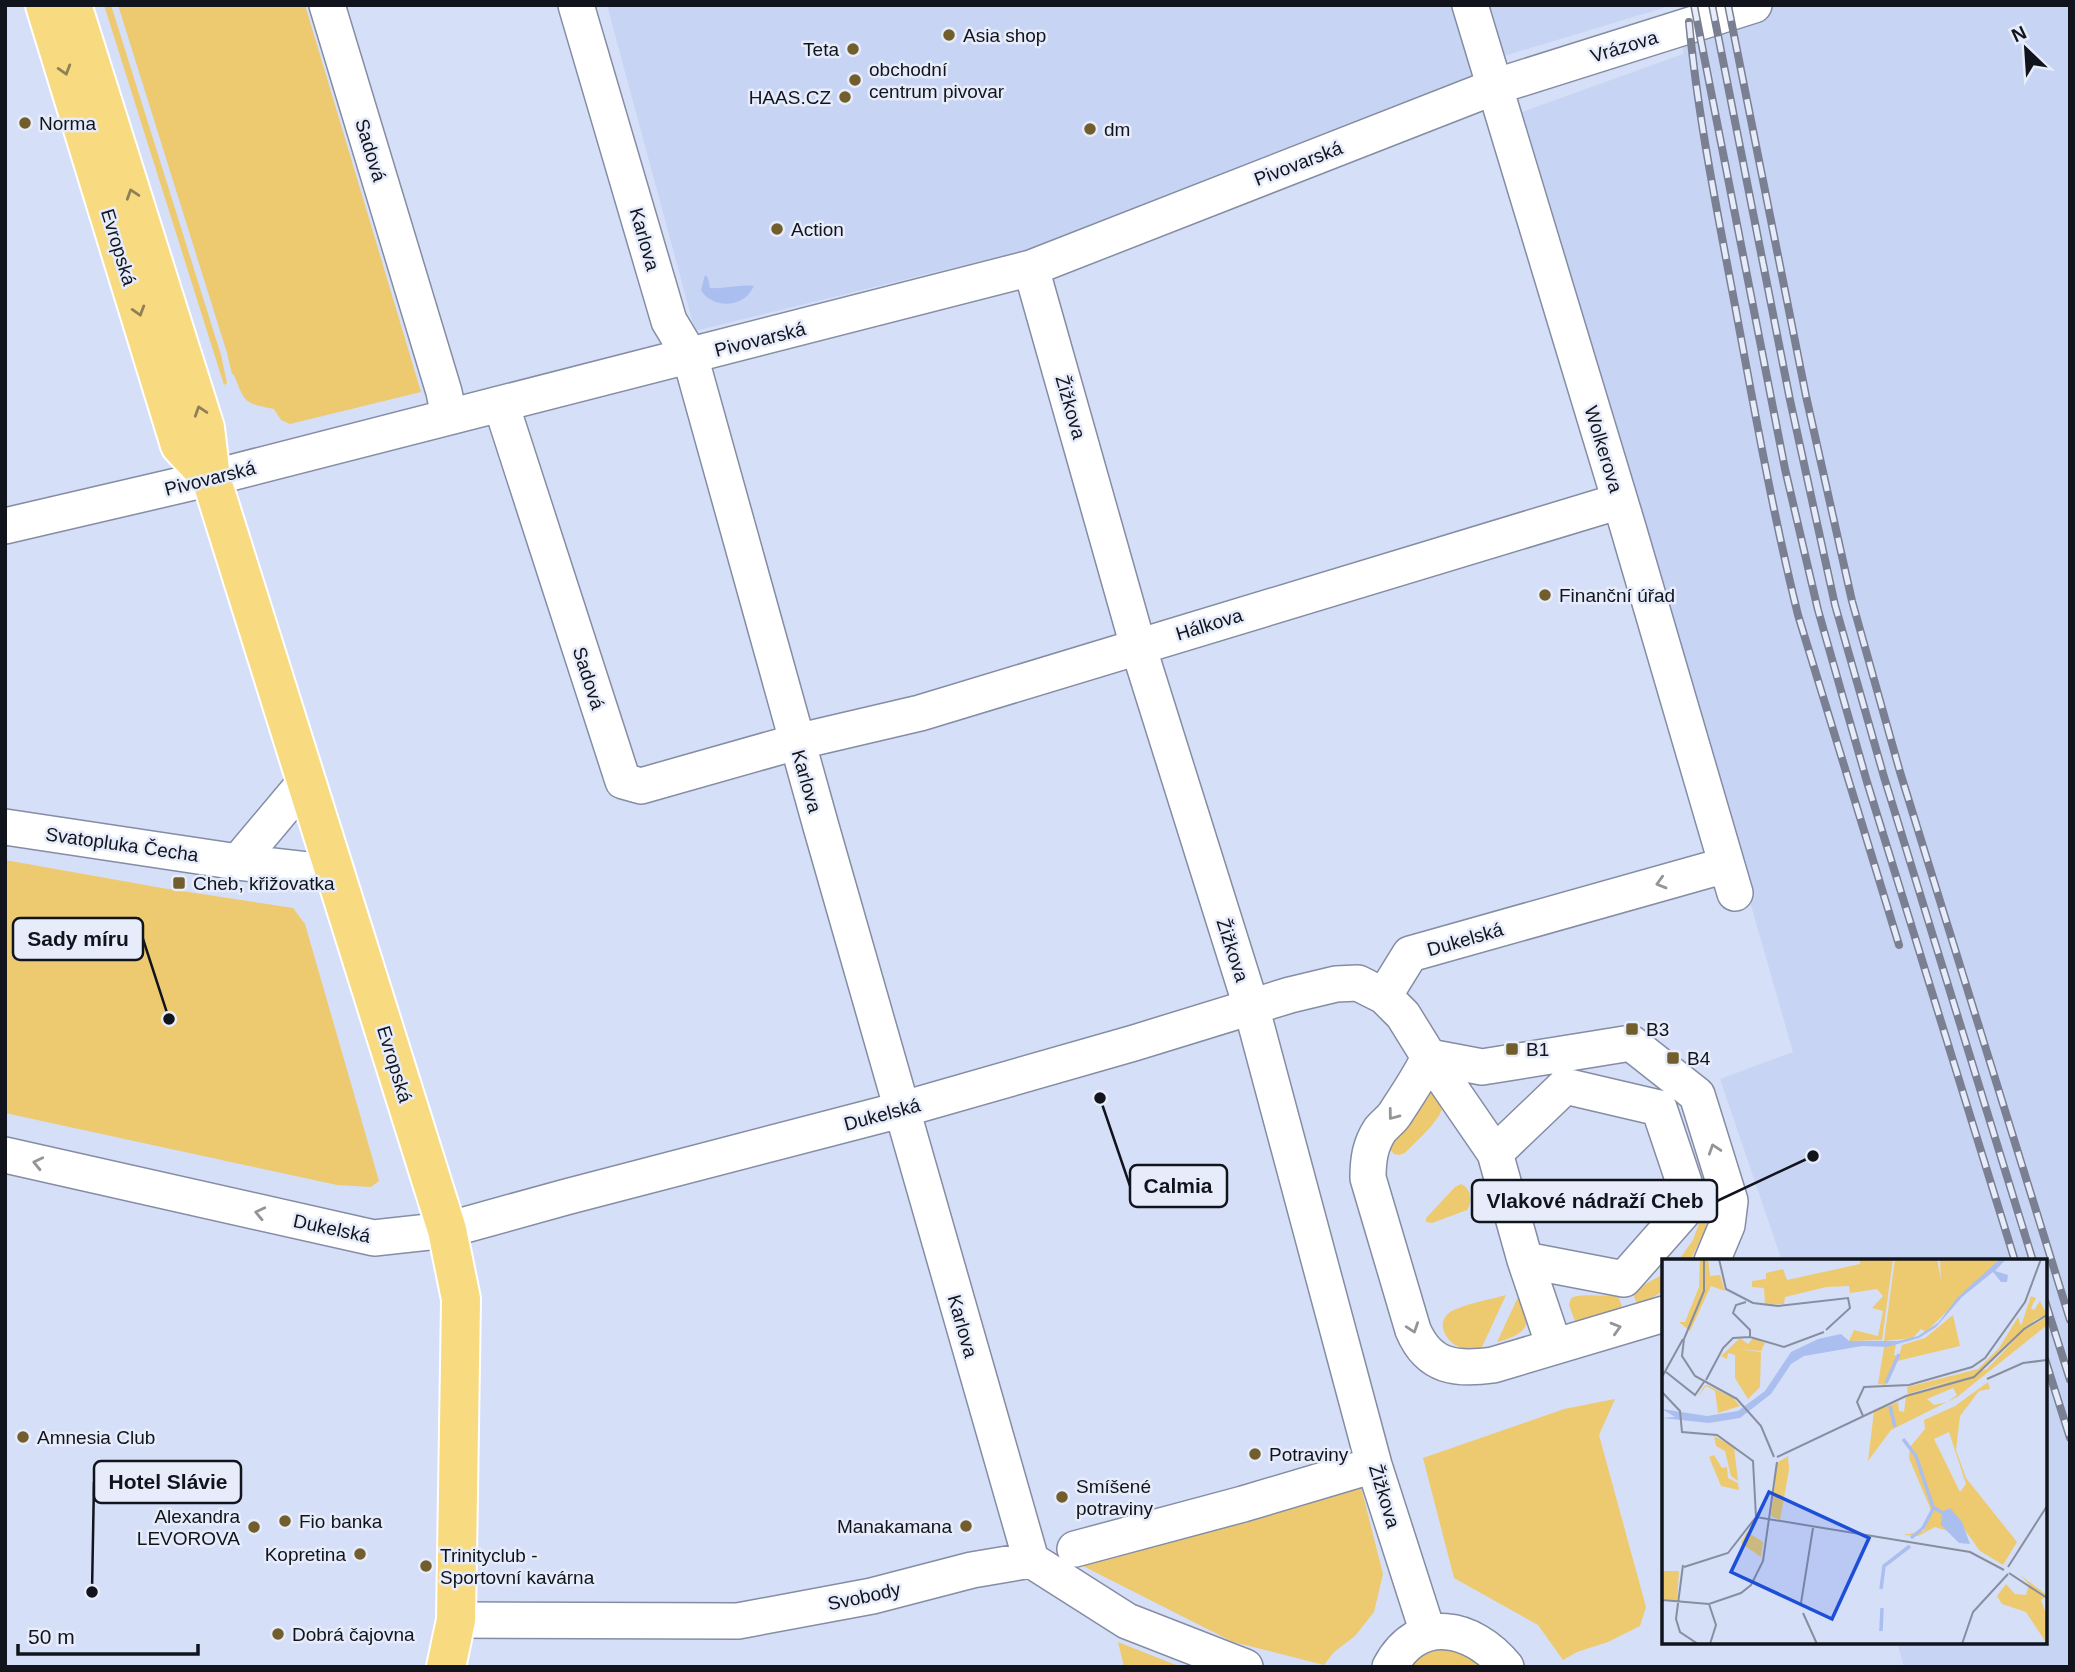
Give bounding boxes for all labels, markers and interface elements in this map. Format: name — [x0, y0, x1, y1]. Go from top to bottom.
north arrow — [1991, 14, 2061, 84]
text: N — [2008, 22, 2030, 46]
place label: Asia shop — [963, 25, 1046, 46]
street label: Vrázova — [1588, 26, 1661, 67]
marker: Asia shop — [941, 27, 957, 43]
place label: Teta — [803, 39, 839, 60]
marker: Teta — [845, 41, 861, 57]
place label: obchodní centrum pivovar — [869, 59, 1005, 102]
one-way arrow — [56, 64, 71, 76]
marker: obchodní centrum pivovar — [847, 72, 863, 88]
place label: HAAS.CZ — [749, 87, 831, 108]
marker: HAAS.CZ — [837, 89, 853, 105]
place label: Norma — [39, 113, 96, 134]
marker: Norma — [17, 115, 33, 131]
street label: Sadová — [351, 116, 390, 184]
place label: dm — [1104, 119, 1130, 140]
marker: dm — [1082, 121, 1098, 137]
street label: Pivovarská — [1251, 137, 1346, 190]
one-way arrow — [125, 188, 140, 200]
street label: Karlova — [626, 205, 664, 273]
street label: Evropská — [97, 206, 140, 288]
place label: Action — [791, 219, 844, 240]
marker: Action — [769, 221, 785, 237]
one-way arrow — [130, 305, 145, 317]
street label: Pivovarská — [712, 318, 808, 361]
street label: Žižkova — [1051, 373, 1090, 442]
street label: Wolkerova — [1580, 403, 1627, 495]
one-way arrow — [194, 405, 208, 418]
street label: Pivovarská — [162, 457, 258, 500]
place label: Finanční úřad — [1559, 585, 1675, 606]
marker: Finanční úřad — [1537, 587, 1553, 603]
street label: Hálkova — [1173, 604, 1245, 645]
street label: Sadová — [569, 644, 609, 712]
street label: Karlova — [788, 747, 826, 815]
street label: Svatopluka Čecha — [44, 823, 200, 866]
place label: Cheb, křižovatka — [193, 873, 335, 894]
marker: Cheb, křižovatka — [171, 875, 187, 891]
one-way arrow — [1655, 875, 1667, 890]
street label: Žižkova — [1212, 916, 1253, 985]
callout: Sady míru — [13, 918, 143, 960]
street label: Dukelská — [1425, 919, 1506, 960]
text: Sady míru — [27, 927, 129, 950]
place label: B3 — [1646, 1019, 1669, 1040]
marker: B3 — [1624, 1021, 1640, 1037]
street label: Evropská — [373, 1023, 416, 1105]
place label: B1 — [1526, 1039, 1549, 1060]
marker: B1 — [1504, 1041, 1520, 1057]
place label: B4 — [1687, 1048, 1711, 1069]
marker: B4 — [1665, 1050, 1681, 1066]
street label: Dukelská — [842, 1094, 923, 1135]
one-way arrow — [1389, 1107, 1402, 1120]
one-way arrow — [1708, 1144, 1722, 1156]
one-way arrow — [32, 1156, 44, 1171]
callout: Calmia — [1130, 1165, 1227, 1207]
text: Calmia — [1144, 1174, 1213, 1197]
callout: Vlakové nádraží Cheb — [1472, 1180, 1717, 1222]
text: Vlakové nádraží Cheb — [1486, 1189, 1704, 1212]
one-way arrow — [254, 1206, 266, 1221]
street label: Dukelská — [291, 1210, 373, 1247]
inset map — [1662, 1259, 2047, 1644]
street label: Karlova — [944, 1292, 982, 1360]
one-way arrow — [1610, 1321, 1622, 1336]
one-way arrow — [1405, 1322, 1419, 1334]
place label: Amnesia Club — [37, 1427, 155, 1448]
marker: Amnesia Club — [15, 1429, 31, 1445]
place label: Potraviny — [1269, 1444, 1349, 1465]
marker: Potraviny — [1247, 1446, 1263, 1462]
callout: Hotel Slávie — [94, 1461, 241, 1503]
street label: Žižkova — [1365, 1462, 1404, 1531]
text: Hotel Slávie — [108, 1470, 228, 1493]
place label: Smíšené potraviny — [1076, 1476, 1154, 1519]
marker: Smíšené potraviny — [1054, 1489, 1070, 1505]
place label: Alexandra LEVOROVA — [137, 1506, 240, 1549]
place label: Fio banka — [299, 1511, 383, 1532]
marker: Fio banka — [277, 1513, 293, 1529]
place label: Manakamana — [837, 1516, 952, 1537]
marker: Manakamana — [958, 1518, 974, 1534]
marker: Alexandra LEVOROVA — [246, 1519, 262, 1535]
place label: Kopretina — [265, 1544, 346, 1565]
place label: Trinityclub - Sportovní kavárna — [440, 1545, 595, 1588]
marker: Kopretina — [352, 1546, 368, 1562]
marker: Trinityclub - Sportovní kavárna — [418, 1558, 434, 1574]
street label: Svobody — [826, 1578, 903, 1614]
scale bar — [18, 1612, 198, 1656]
place label: Dobrá čajovna — [292, 1624, 415, 1645]
text: 50 m — [28, 1625, 75, 1648]
marker: Dobrá čajovna — [270, 1626, 286, 1642]

